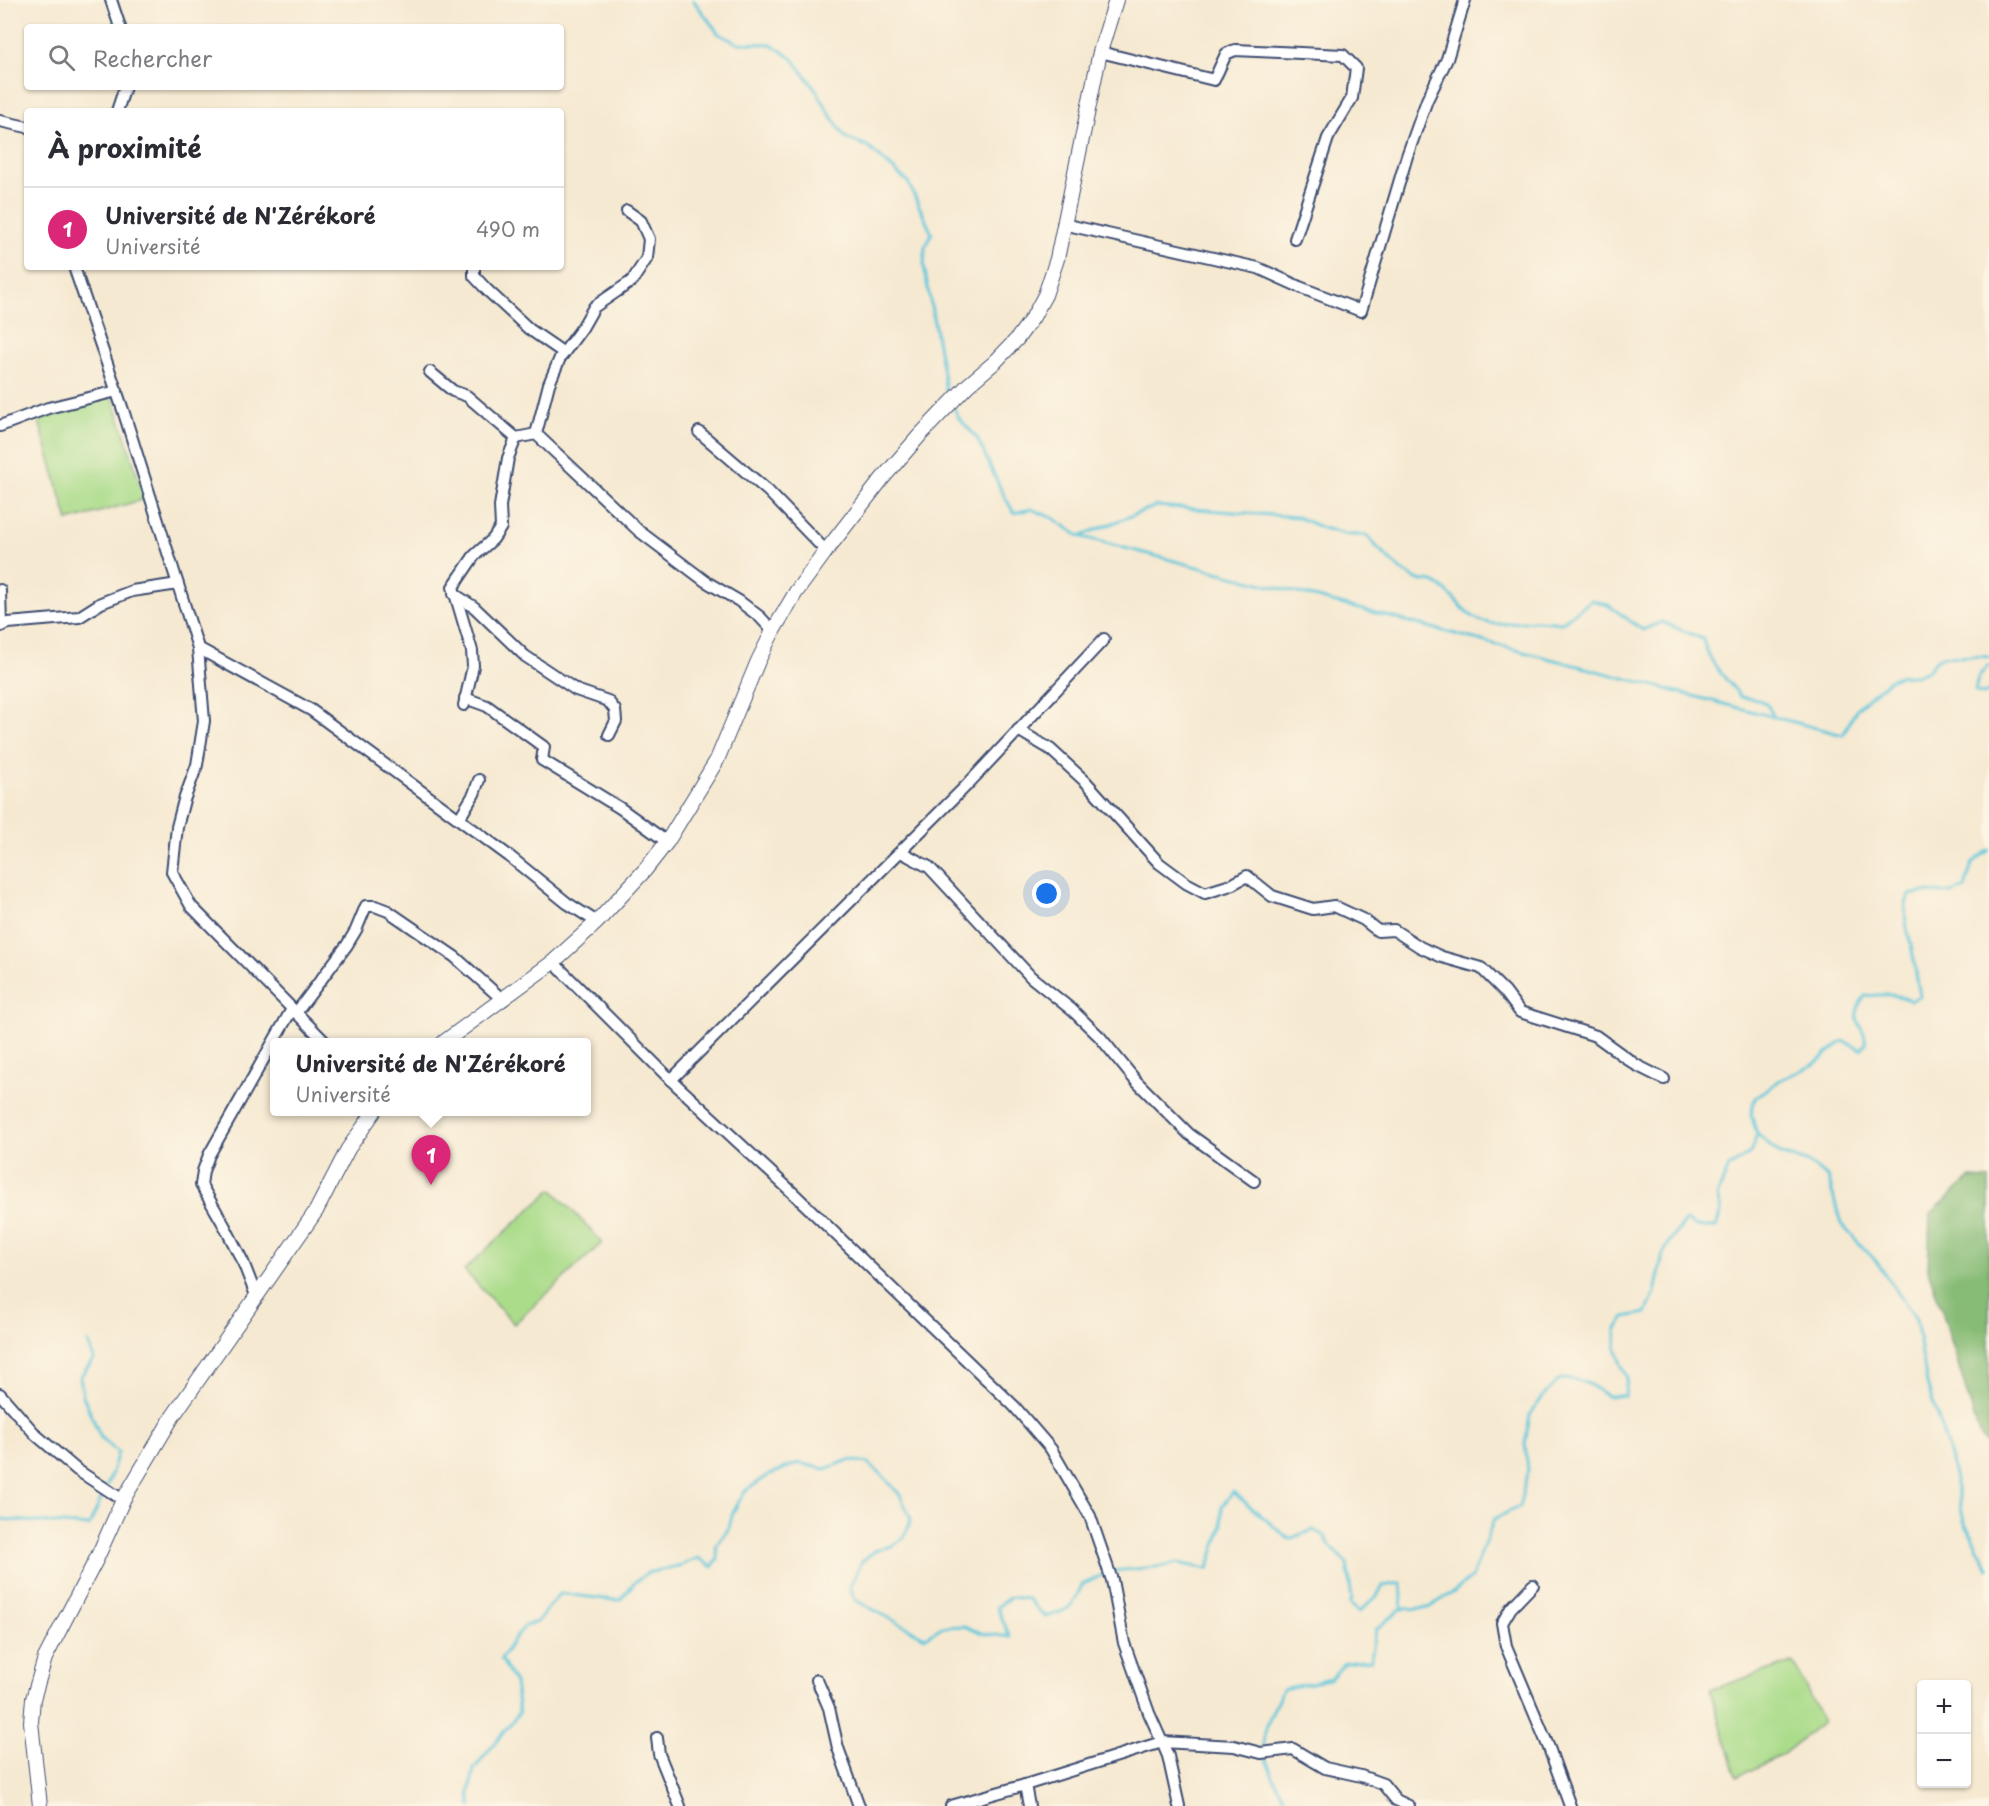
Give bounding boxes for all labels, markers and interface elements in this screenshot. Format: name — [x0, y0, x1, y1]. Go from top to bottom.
search box — [24, 24, 564, 90]
icon: search — [45, 41, 78, 74]
text: Rechercher — [93, 41, 212, 74]
text: À proximité — [48, 128, 202, 167]
text: Université de N'Zérékoré — [105, 198, 376, 231]
text: 1 — [63, 214, 72, 244]
text: 490 m — [476, 214, 540, 244]
text: Université — [105, 231, 201, 261]
your location — [1032, 879, 1061, 908]
popup — [270, 1038, 591, 1116]
text: Université de N'Zérékoré — [295, 1046, 566, 1079]
text: Université — [295, 1079, 391, 1109]
pin: 1 — [412, 1136, 450, 1185]
map controls — [1917, 1680, 1971, 1788]
button: + — [1917, 1680, 1971, 1734]
button: − — [1917, 1734, 1971, 1788]

